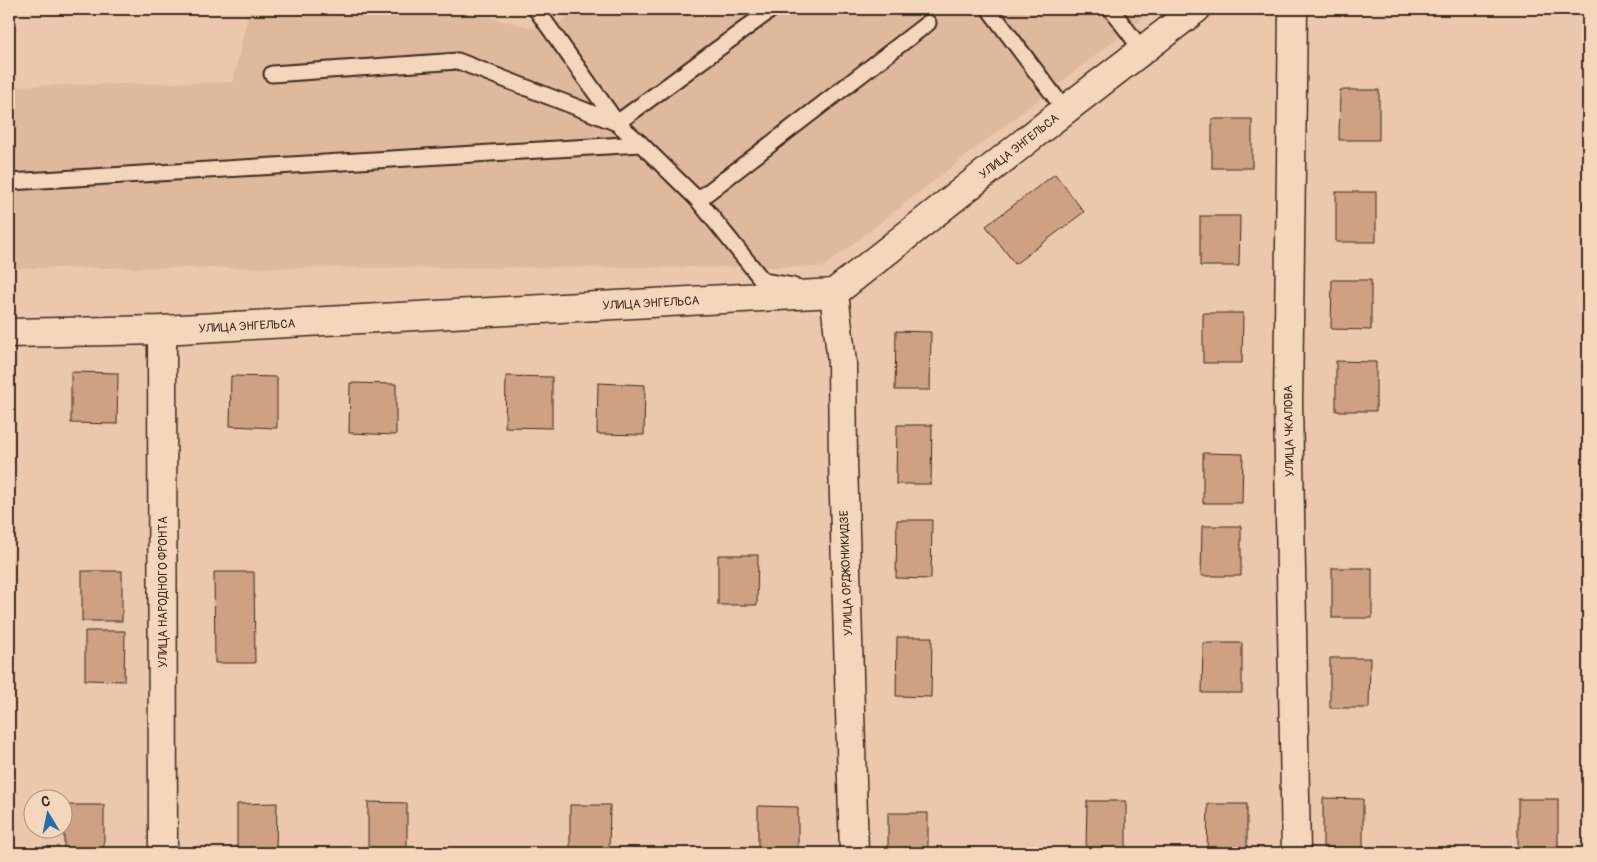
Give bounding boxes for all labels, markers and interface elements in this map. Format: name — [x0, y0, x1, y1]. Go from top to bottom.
street label: УЛИЦА ЭНГЕЛЬСА — [977, 111, 1062, 182]
street label: УЛИЦА ЭНГЕЛЬСА — [602, 293, 700, 314]
street label: УЛИЦА ЭНГЕЛЬСА — [198, 316, 296, 337]
street label: УЛИЦА ЧКАЛОВА — [1281, 385, 1298, 477]
street label: УЛИЦА ОРДЖОНИКИДЗЕ — [837, 510, 856, 636]
street label: УЛИЦА НАРОДНОГО ФРОНТА — [156, 516, 171, 668]
north arrow — [22, 790, 72, 840]
text: С — [40, 793, 52, 811]

